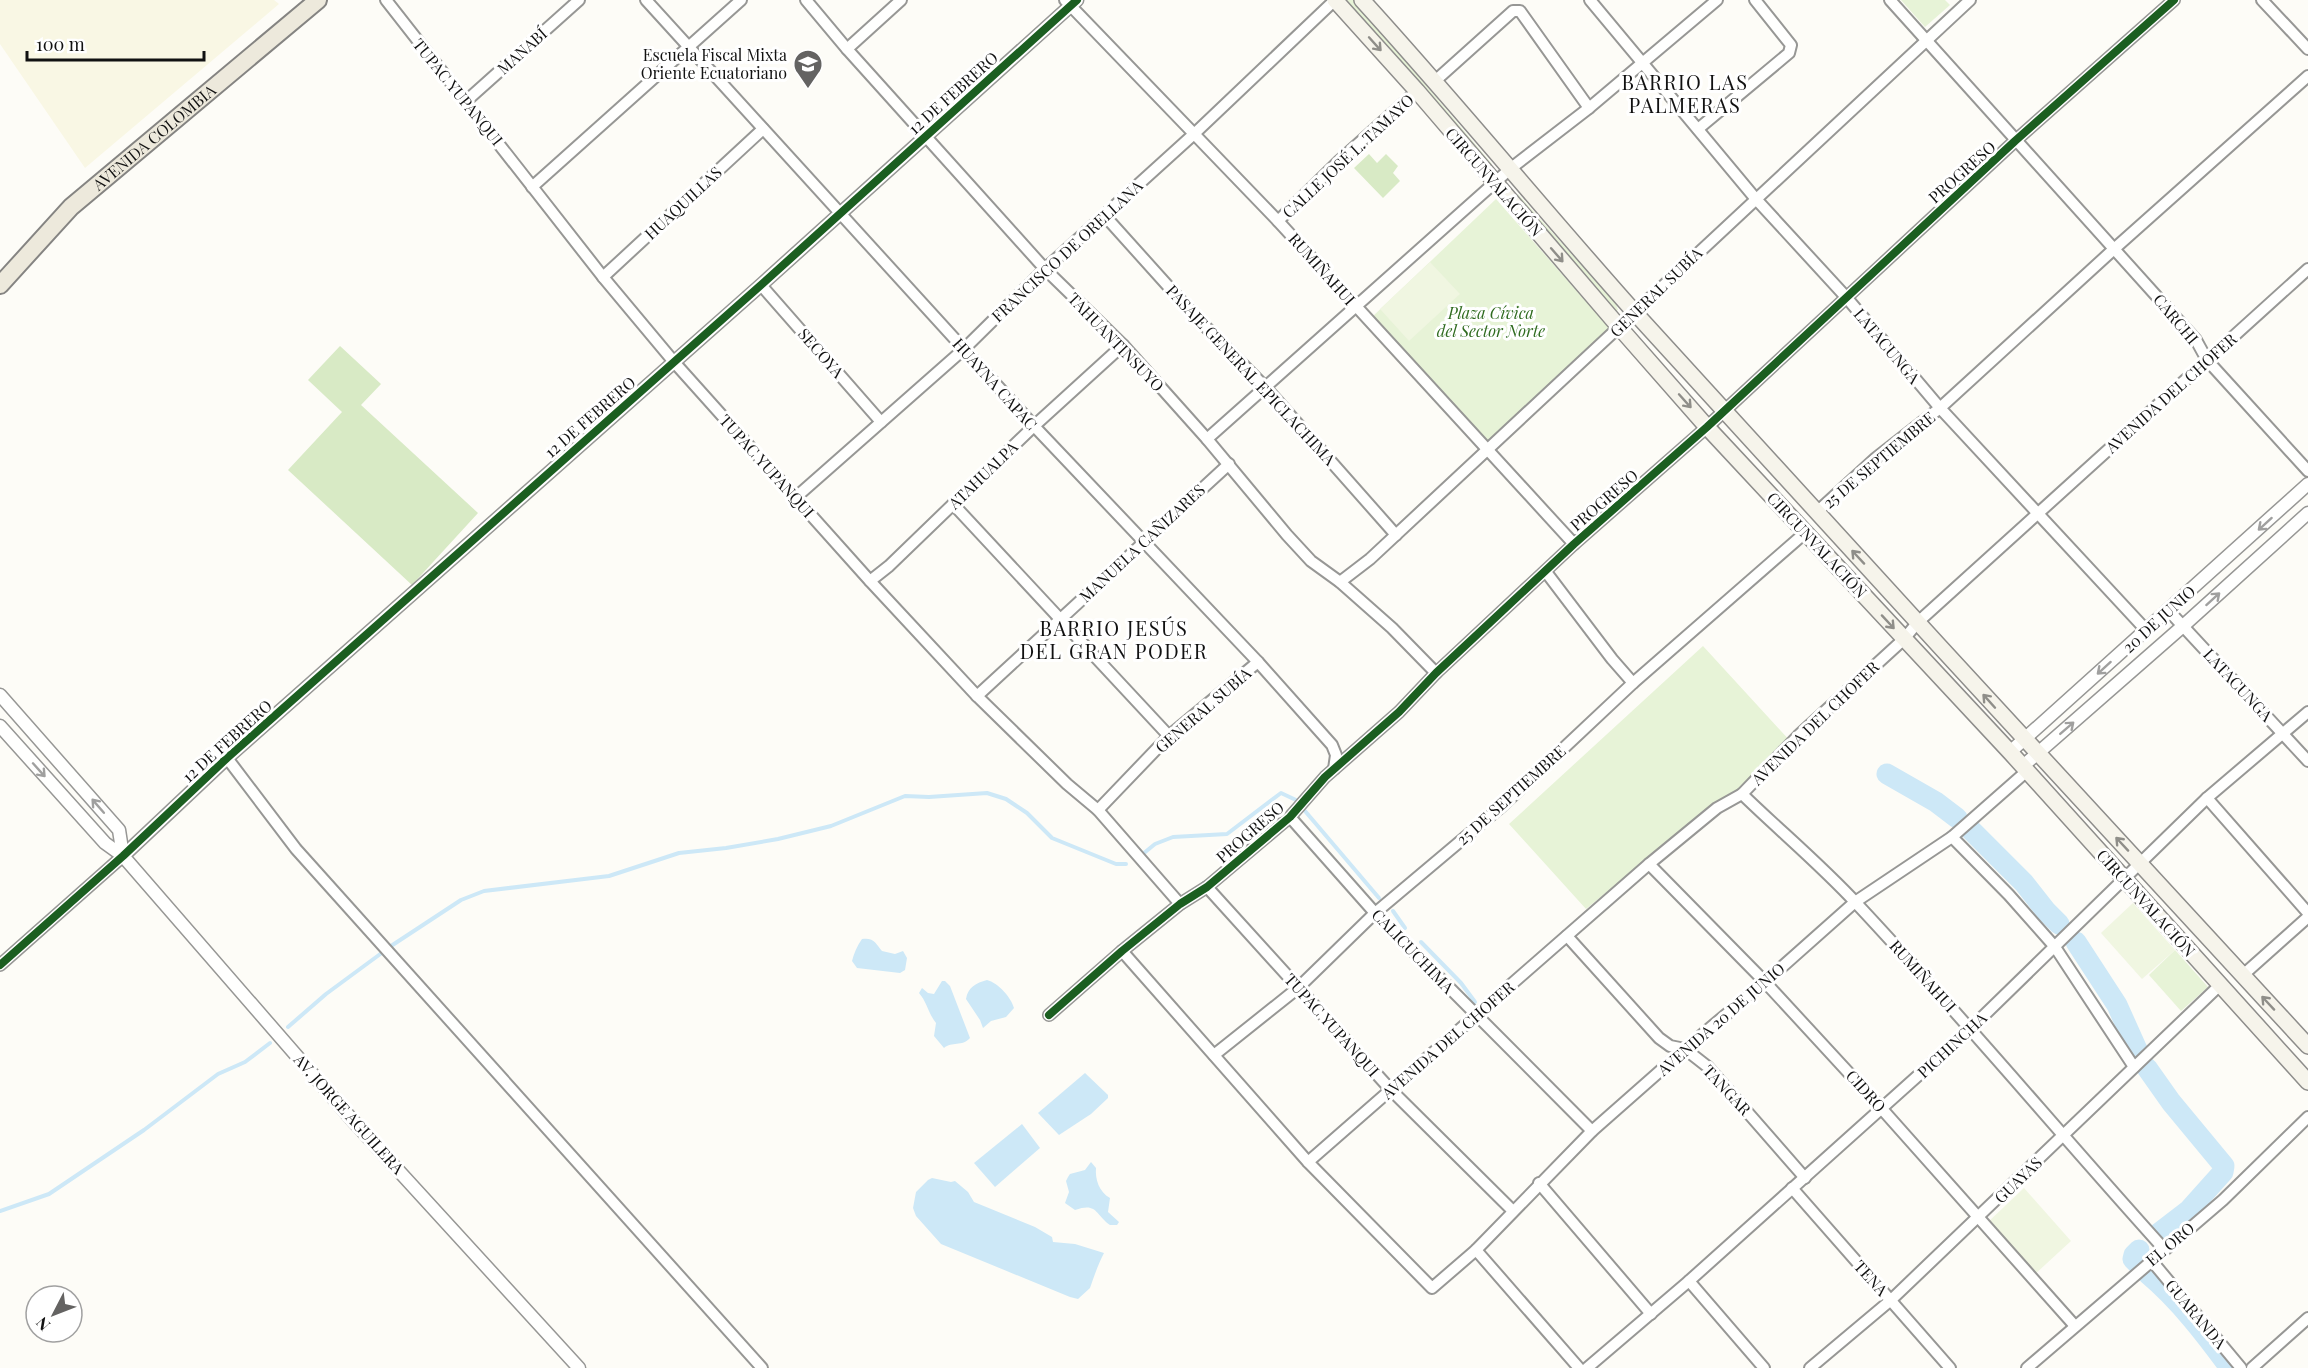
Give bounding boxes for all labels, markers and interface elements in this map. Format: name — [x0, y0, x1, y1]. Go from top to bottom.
street label: MANABÍ — [492, 22, 551, 78]
scale bar — [27, 24, 204, 62]
text: 100 m — [36, 32, 85, 56]
street label: TUPAC YUPANQUI — [409, 34, 508, 150]
one-way arrow — [1367, 36, 1382, 51]
place label: Escuela Fiscal Mixta Oriente Ecuatoriano — [641, 44, 787, 83]
street label: 12 DE FEBRERO — [903, 47, 1002, 138]
school or university icon: Escuela Fiscal Mixta Oriente Ecuatoriano — [792, 48, 824, 90]
district label: BARRIO LAS PALMERAS — [1621, 68, 1749, 118]
street label: AVENIDA COLOMBIA — [87, 79, 220, 195]
street label: CALLE JOSÉ L. TAMAYO — [1277, 89, 1418, 222]
street label: CIRCUNVALACIÓN — [1441, 123, 1547, 240]
street label: PROGRESO — [1924, 136, 2000, 207]
street label: HUAQUILLAS — [640, 161, 726, 244]
street label: FRANCISCO DE ORELLANA — [987, 174, 1147, 326]
street label: RUMIÑAHUI — [1284, 228, 1360, 309]
street label: GENERAL SUBÍA — [1605, 242, 1707, 341]
one-way arrow — [1550, 247, 1564, 262]
street label: PASAJE GENERAL EPICLACHIMA — [1162, 280, 1341, 470]
street label: TAHUANTINSUYO — [1064, 288, 1169, 396]
street label: CARCHI — [2149, 289, 2204, 348]
park label: Plaza Cívica del Sector Norte — [1437, 302, 1545, 341]
street label: LATACUNGA — [1850, 304, 1926, 388]
street label: SECOYA — [794, 323, 849, 383]
street label: AVENIDA DEL CHOFER — [2100, 328, 2241, 458]
street label: HUAYNA CAPAC — [948, 333, 1042, 434]
street label: 12 DE FEBRERO — [540, 371, 640, 462]
one-way arrow — [1678, 394, 1692, 409]
street label: 25 DE SEPTIEMBRE — [1818, 407, 1939, 513]
street label: TUPAC YUPANQUI — [715, 410, 819, 522]
street label: ATAHUALPA — [943, 436, 1023, 514]
street label: PROGRESO — [1565, 464, 1642, 535]
street label: MANUELA CAÑIZARES — [1074, 479, 1209, 606]
street label: CIRCUNVALACIÓN — [1763, 487, 1872, 602]
one-way arrow — [2257, 517, 2272, 531]
one-way arrow — [1851, 549, 1866, 564]
street label: 20 DE JUNIO — [2118, 580, 2200, 657]
one-way arrow — [2205, 592, 2220, 606]
district label: BARRIO JESÚS DEL GRAN PODER — [1020, 614, 1208, 664]
one-way arrow — [1881, 615, 1895, 630]
street label: LATACUNGA — [2199, 644, 2278, 726]
street label: AVENIDA DEL CHOFER — [1746, 656, 1883, 790]
one-way arrow — [2097, 661, 2112, 675]
street label: GENERAL SUBÍA — [1150, 662, 1256, 757]
one-way arrow — [1982, 694, 1996, 709]
street label: 12 DE FEBRERO — [177, 695, 276, 786]
one-way arrow — [2059, 722, 2075, 736]
street label: 25 DE SEPTIEMBRE — [1452, 740, 1570, 849]
one-way arrow — [32, 762, 46, 777]
street label: PROGRESO — [1211, 796, 1288, 867]
one-way arrow — [91, 799, 105, 814]
one-way arrow — [2115, 837, 2129, 852]
street label: CIRCUNVALACIÓN — [2093, 845, 2200, 961]
street label: CALICUCHIMA — [1368, 904, 1460, 998]
street label: RUMIÑAHUI — [1885, 935, 1961, 1016]
street label: AVENIDA 20 DE JUNIO — [1652, 957, 1789, 1080]
street label: TUPAC YUPANQUI — [1280, 969, 1384, 1081]
street label: AVENIDA DEL CHOFER — [1376, 976, 1519, 1104]
one-way arrow — [2261, 996, 2275, 1011]
street label: PICHINCHA — [1912, 1006, 1992, 1082]
street label: AV. JORGE AGUILERA — [289, 1048, 410, 1179]
street label: TANGAR — [1699, 1060, 1756, 1120]
street label: CIDRO — [1842, 1065, 1891, 1116]
street label: GUAYAS — [1989, 1152, 2046, 1207]
street label: EL ORO — [2141, 1217, 2198, 1270]
street label: TENA — [1850, 1255, 1893, 1301]
street label: GUARANDA — [2161, 1275, 2232, 1353]
north arrow — [24, 1284, 84, 1344]
text: N — [31, 1313, 54, 1336]

